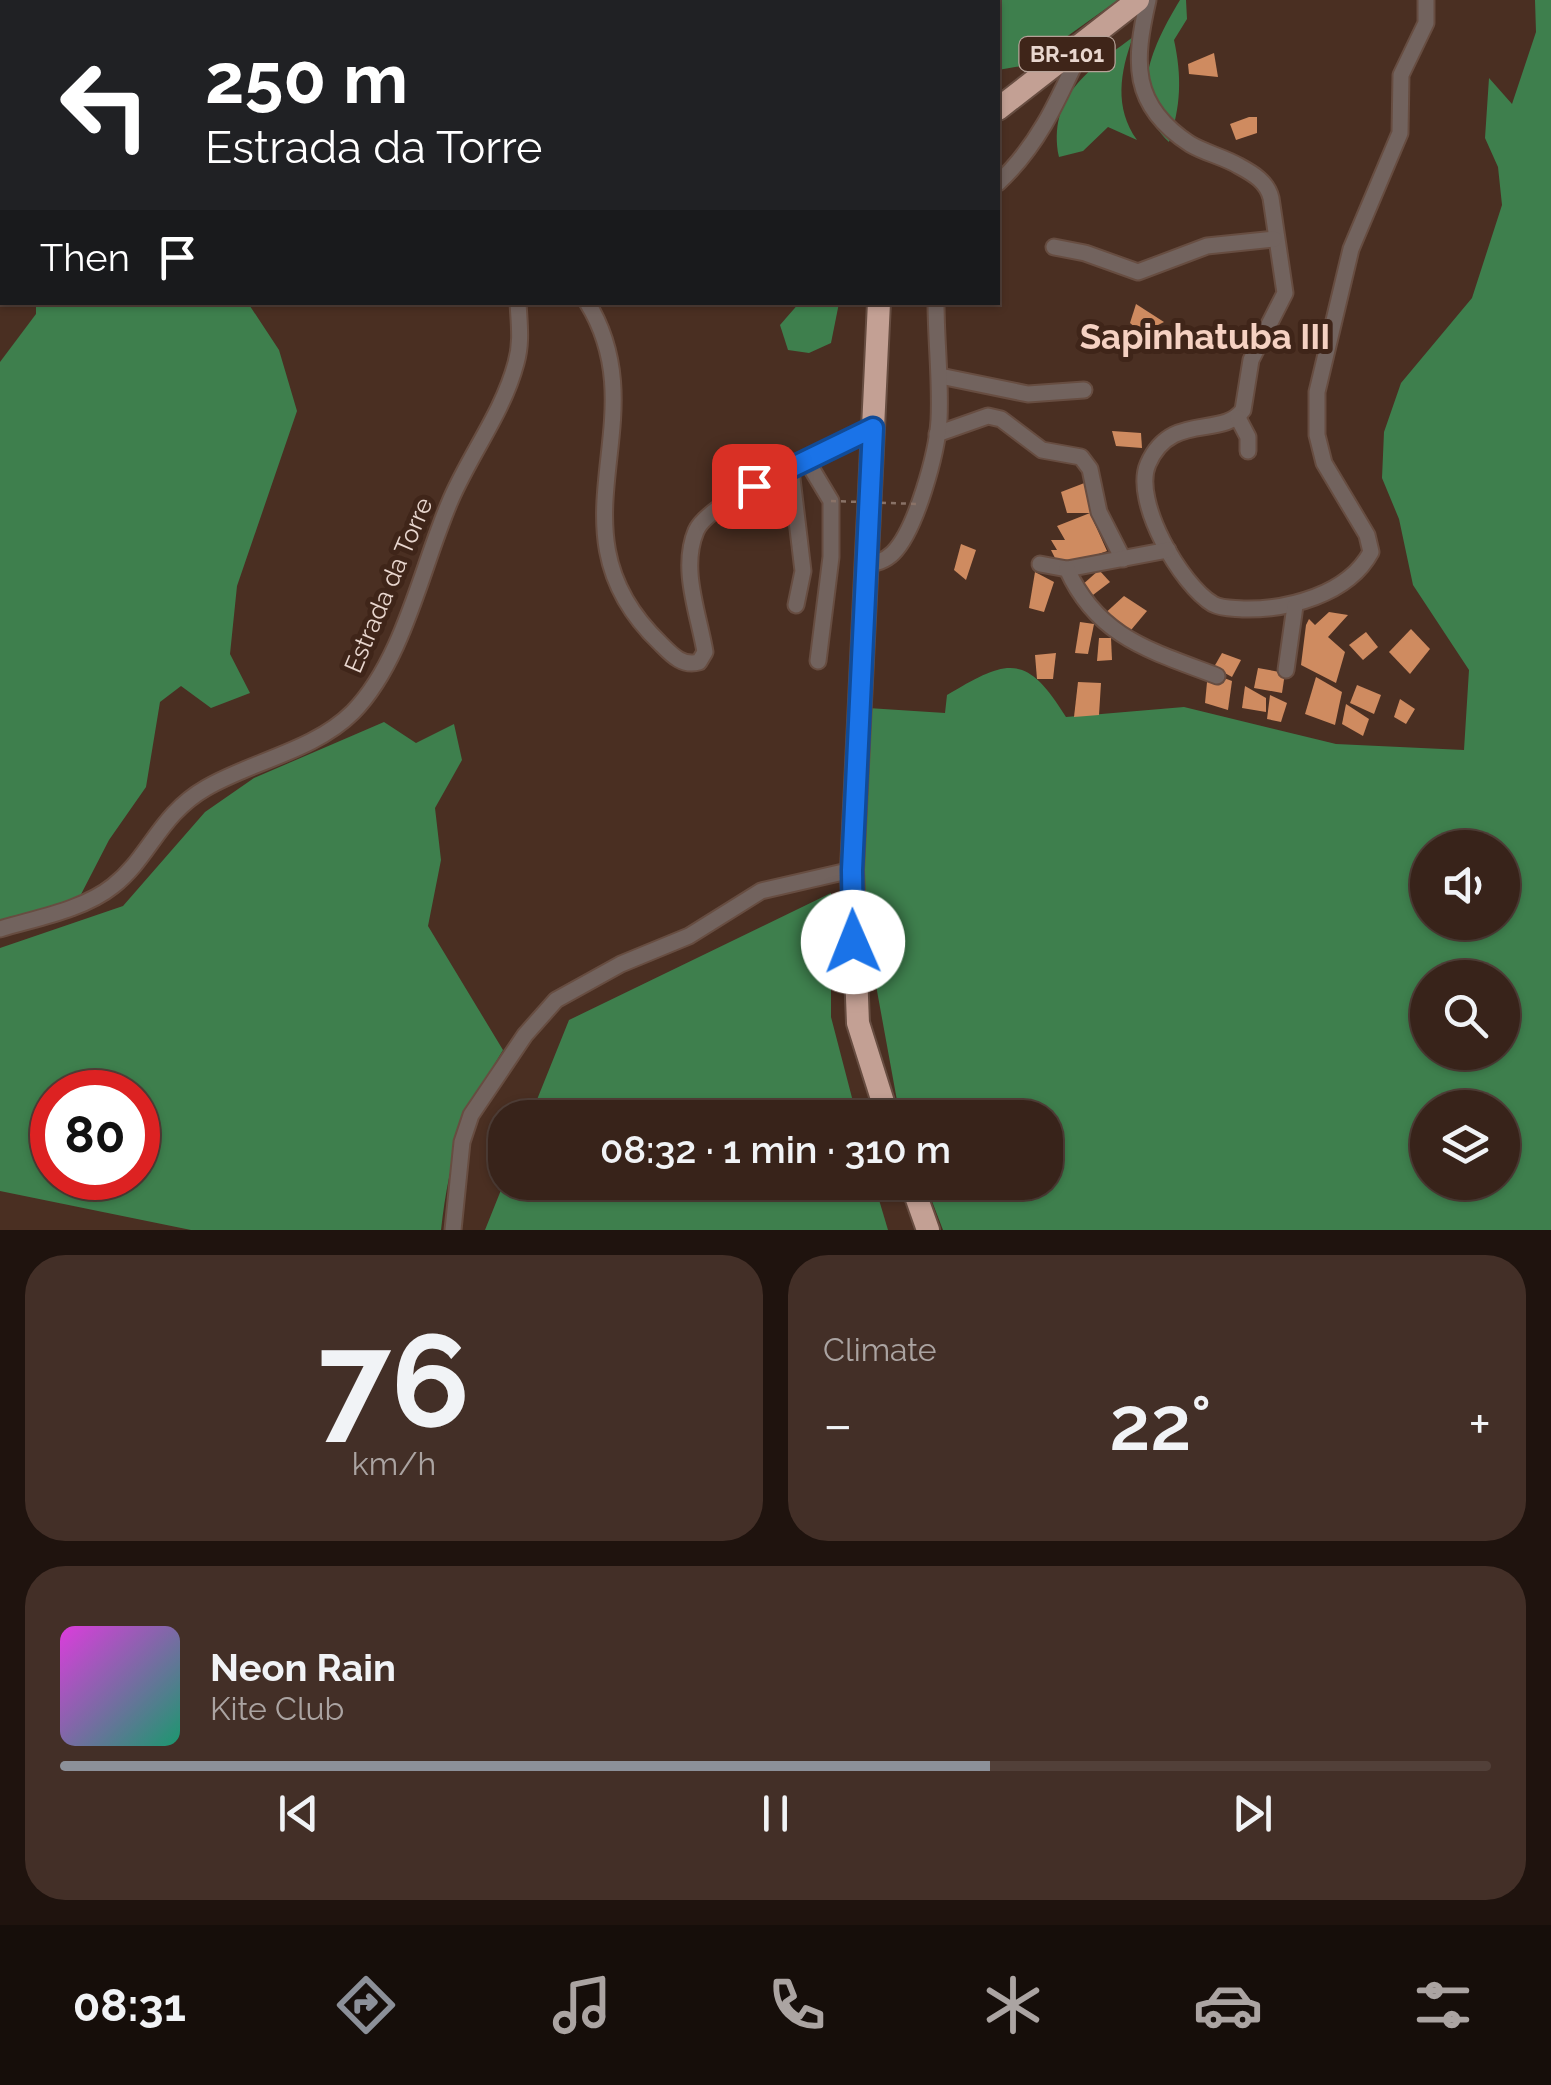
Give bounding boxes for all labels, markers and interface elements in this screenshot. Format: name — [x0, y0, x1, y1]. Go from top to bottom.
text: 250 m — [205, 37, 408, 119]
road number: BR-101 — [1020, 37, 1114, 71]
icon: left — [40, 40, 170, 170]
text: Estrada da Torre — [205, 121, 543, 174]
icon: arrive — [150, 230, 205, 285]
text: Then — [40, 235, 130, 280]
district label: Sapinhatuba III — [1080, 316, 1330, 357]
pin — [712, 444, 797, 529]
icon: arrive — [727, 459, 782, 514]
street label: Estrada da Torre — [338, 493, 438, 677]
map controls — [1410, 830, 1520, 1200]
button: sound — [1410, 830, 1520, 940]
position arrow — [801, 890, 905, 994]
button: search — [1410, 960, 1520, 1070]
speed limit sign: 80 — [30, 1070, 160, 1200]
button: layers — [1410, 1090, 1520, 1200]
text: 08:32 · 1 min · 310 m — [600, 1127, 951, 1172]
text: 76 — [318, 1304, 470, 1456]
text: Climate — [823, 1331, 937, 1368]
text: 22° — [1109, 1379, 1212, 1468]
text: − — [823, 1392, 853, 1457]
text: + — [1468, 1392, 1491, 1457]
text: km/h — [352, 1445, 436, 1482]
text: Neon Rain — [210, 1645, 396, 1690]
text: Kite Club — [210, 1690, 344, 1727]
icon: previous — [271, 1786, 326, 1841]
icon: pause — [748, 1786, 803, 1841]
icon: next — [1225, 1786, 1280, 1841]
icon: directions — [331, 1970, 401, 2040]
icon: music — [547, 1970, 617, 2040]
icon: phone — [762, 1970, 832, 2040]
icon: climate — [978, 1970, 1048, 2040]
icon: car — [1193, 1970, 1263, 2040]
icon: filters — [1408, 1970, 1478, 2040]
text: 08:31 — [73, 1979, 186, 2032]

